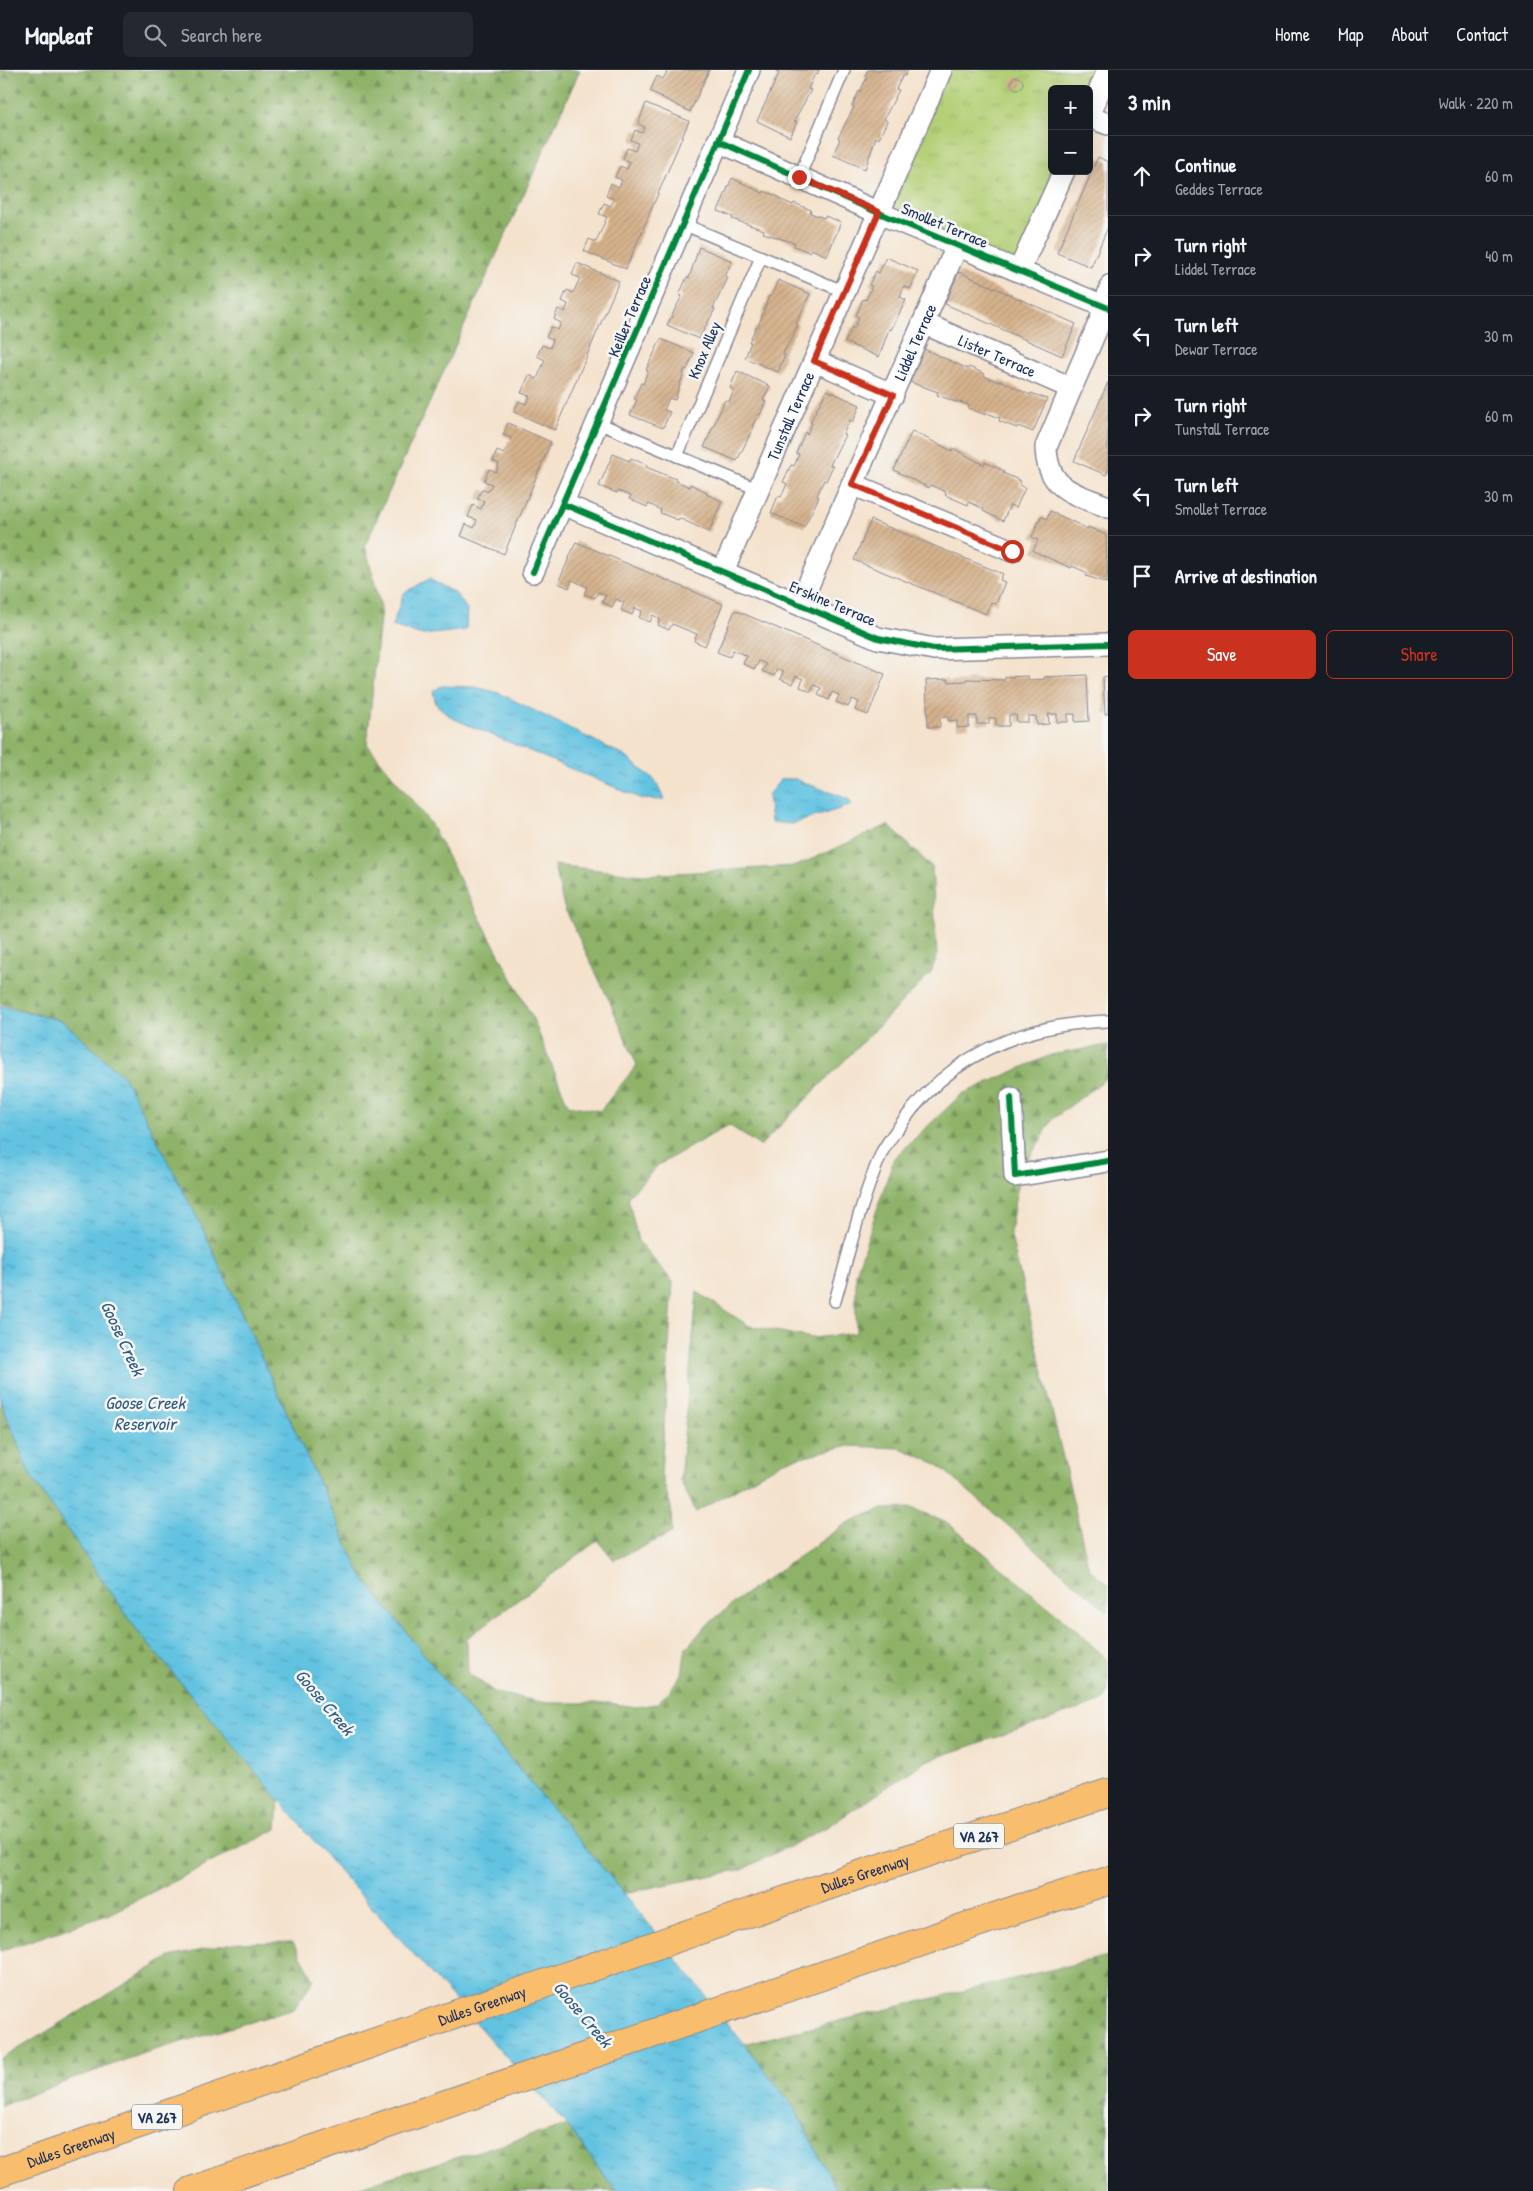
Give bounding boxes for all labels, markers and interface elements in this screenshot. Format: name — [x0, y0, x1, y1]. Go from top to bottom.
search box — [123, 12, 473, 57]
text: Mapleaf — [25, 19, 93, 51]
icon: search — [141, 21, 169, 49]
text: Search here — [181, 22, 262, 48]
text: Home — [1275, 22, 1310, 47]
text: Map — [1338, 22, 1363, 47]
text: About — [1391, 22, 1428, 47]
text: Contact — [1456, 22, 1508, 47]
map controls — [1048, 85, 1093, 175]
button: + — [1048, 85, 1093, 130]
text: 3 min — [1128, 88, 1171, 117]
text: Walk · 220 m — [1439, 92, 1513, 114]
button: − — [1048, 130, 1093, 175]
text: Continue — [1175, 152, 1236, 178]
icon: ahead — [1128, 162, 1156, 190]
text: 60 m — [1485, 165, 1513, 187]
route end — [788, 166, 811, 189]
text: Geddes Terrace — [1175, 178, 1263, 200]
street label: Smollet Terrace — [898, 197, 992, 253]
text: Turn right — [1175, 232, 1246, 258]
icon: right — [1128, 242, 1156, 270]
text: 40 m — [1485, 245, 1513, 267]
text: Liddel Terrace — [1175, 258, 1256, 280]
street label: Keiller Terrace — [602, 271, 656, 360]
street label: Liddel Terrace — [888, 300, 942, 384]
text: Turn left — [1175, 312, 1238, 338]
street label: Knox Alley — [682, 318, 726, 382]
icon: left — [1128, 322, 1156, 350]
text: 30 m — [1484, 325, 1513, 347]
street label: Lister Terrace — [955, 329, 1040, 382]
text: Dewar Terrace — [1175, 338, 1258, 360]
street label: Tunstall Terrace — [761, 368, 820, 464]
text: Turn right — [1175, 392, 1246, 418]
icon: right — [1128, 402, 1156, 430]
text: 60 m — [1485, 405, 1513, 427]
text: Tunstall Terrace — [1175, 418, 1270, 440]
text: Turn left — [1175, 472, 1238, 498]
icon: left — [1128, 482, 1156, 510]
text: 30 m — [1484, 485, 1513, 507]
text: Smollet Terrace — [1175, 498, 1267, 520]
route start — [1001, 540, 1024, 563]
icon: arrive — [1128, 562, 1156, 590]
text: Arrive at destination — [1175, 563, 1317, 589]
street label: Erskine Terrace — [786, 575, 880, 631]
button: Save — [1128, 630, 1316, 679]
button: Share — [1326, 630, 1513, 679]
water label: Goose Creek — [95, 1296, 152, 1381]
water label: Goose Creek Reservoir — [105, 1390, 187, 1436]
water label: Goose Creek — [290, 1663, 361, 1742]
road number: VA 267 — [954, 1824, 1004, 1848]
street label: Dulles Greenway — [818, 1848, 912, 1898]
water label: Goose Creek — [548, 1975, 619, 2054]
street label: Dulles Greenway — [435, 1980, 529, 2031]
road number: VA 267 — [132, 2104, 182, 2130]
street label: Dulles Greenway — [24, 2122, 118, 2173]

